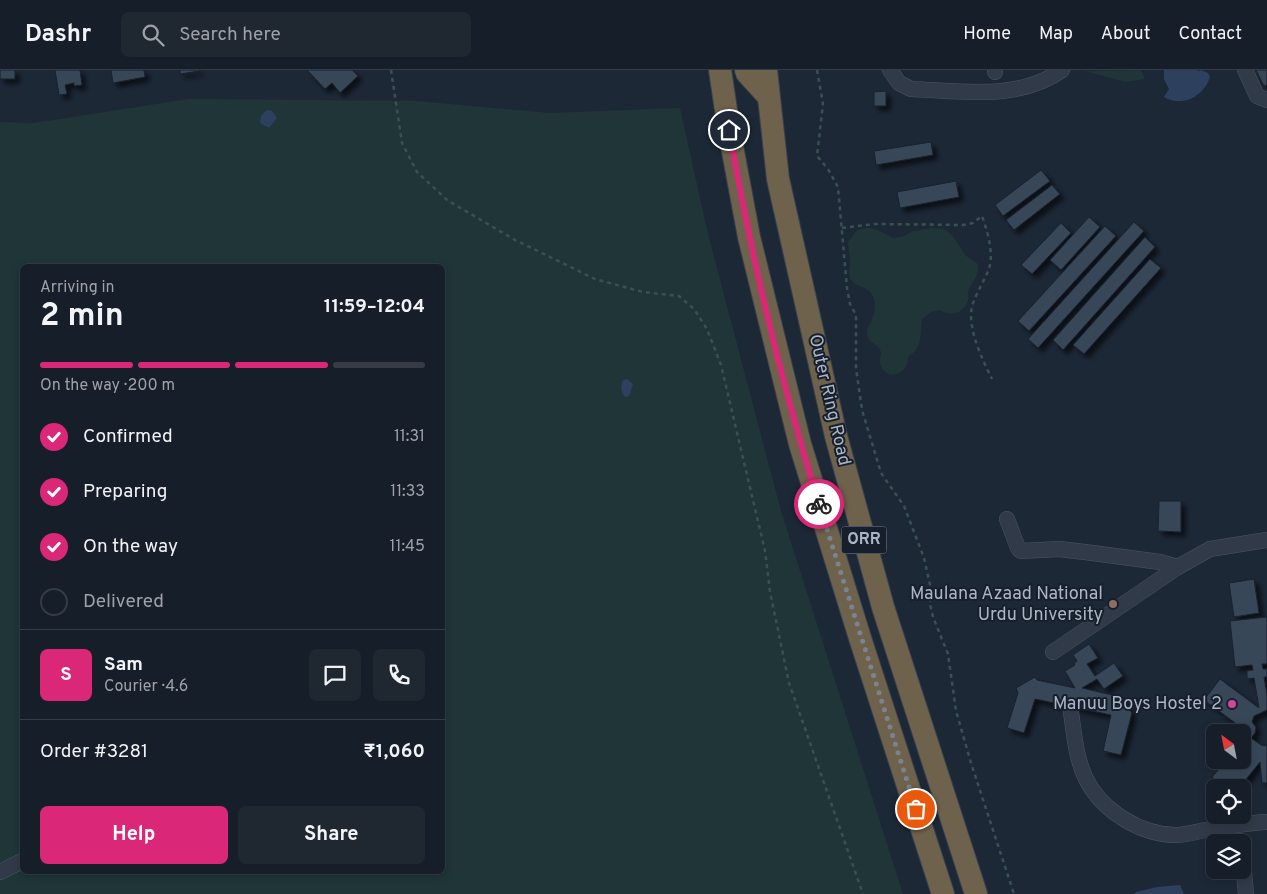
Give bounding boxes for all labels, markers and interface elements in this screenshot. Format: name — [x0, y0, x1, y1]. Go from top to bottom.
search box — [121, 12, 471, 57]
text: Dashr — [25, 20, 91, 50]
icon: search — [139, 21, 167, 49]
text: Search here — [179, 23, 281, 47]
text: Home — [963, 23, 1011, 46]
text: Map — [1039, 23, 1073, 46]
text: About — [1101, 23, 1150, 46]
text: Contact — [1178, 23, 1242, 46]
pin — [708, 109, 750, 151]
icon: home — [715, 116, 743, 144]
text: Arriving in — [40, 278, 115, 298]
text: 11:59–12:04 — [324, 295, 425, 319]
text: 2 min — [40, 297, 124, 337]
street label: Outer Ring Road — [803, 332, 855, 468]
text: On the way · 200 m — [40, 376, 175, 396]
icon: check — [40, 423, 68, 451]
text: Confirmed — [83, 425, 173, 449]
text: 11:31 — [394, 427, 425, 447]
icon: check — [40, 478, 68, 506]
courier — [794, 479, 844, 529]
text: Preparing — [83, 480, 167, 504]
text: 11:33 — [390, 482, 425, 502]
icon: bike — [805, 490, 833, 518]
road number: ORR — [842, 526, 886, 554]
icon: check — [40, 533, 68, 561]
text: On the way — [83, 535, 178, 559]
text: 11:45 — [390, 537, 425, 557]
place label: Maulana Azaad National Urdu University — [910, 583, 1103, 627]
text: Delivered — [83, 590, 164, 614]
marker: Maulana Azaad National Urdu University — [1107, 598, 1119, 610]
button: chat — [309, 649, 361, 701]
button: phone — [373, 649, 425, 701]
text: Sam — [104, 653, 143, 677]
text: S — [60, 663, 72, 687]
text: Courier · 4.6 — [104, 677, 188, 697]
place label: Manuu Boys Hostel 2 — [1053, 693, 1222, 716]
marker: Manuu Boys Hostel 2 — [1226, 698, 1238, 710]
north arrow — [1206, 724, 1251, 769]
map controls — [1206, 724, 1251, 879]
text: Order #3281 — [40, 740, 148, 764]
text: ₹1,060 — [363, 740, 425, 764]
button: locate — [1206, 779, 1251, 824]
pin — [895, 788, 937, 830]
icon: bag — [902, 795, 930, 823]
button: Help — [40, 806, 228, 864]
button: Share — [238, 806, 425, 864]
button: layers — [1206, 834, 1251, 879]

